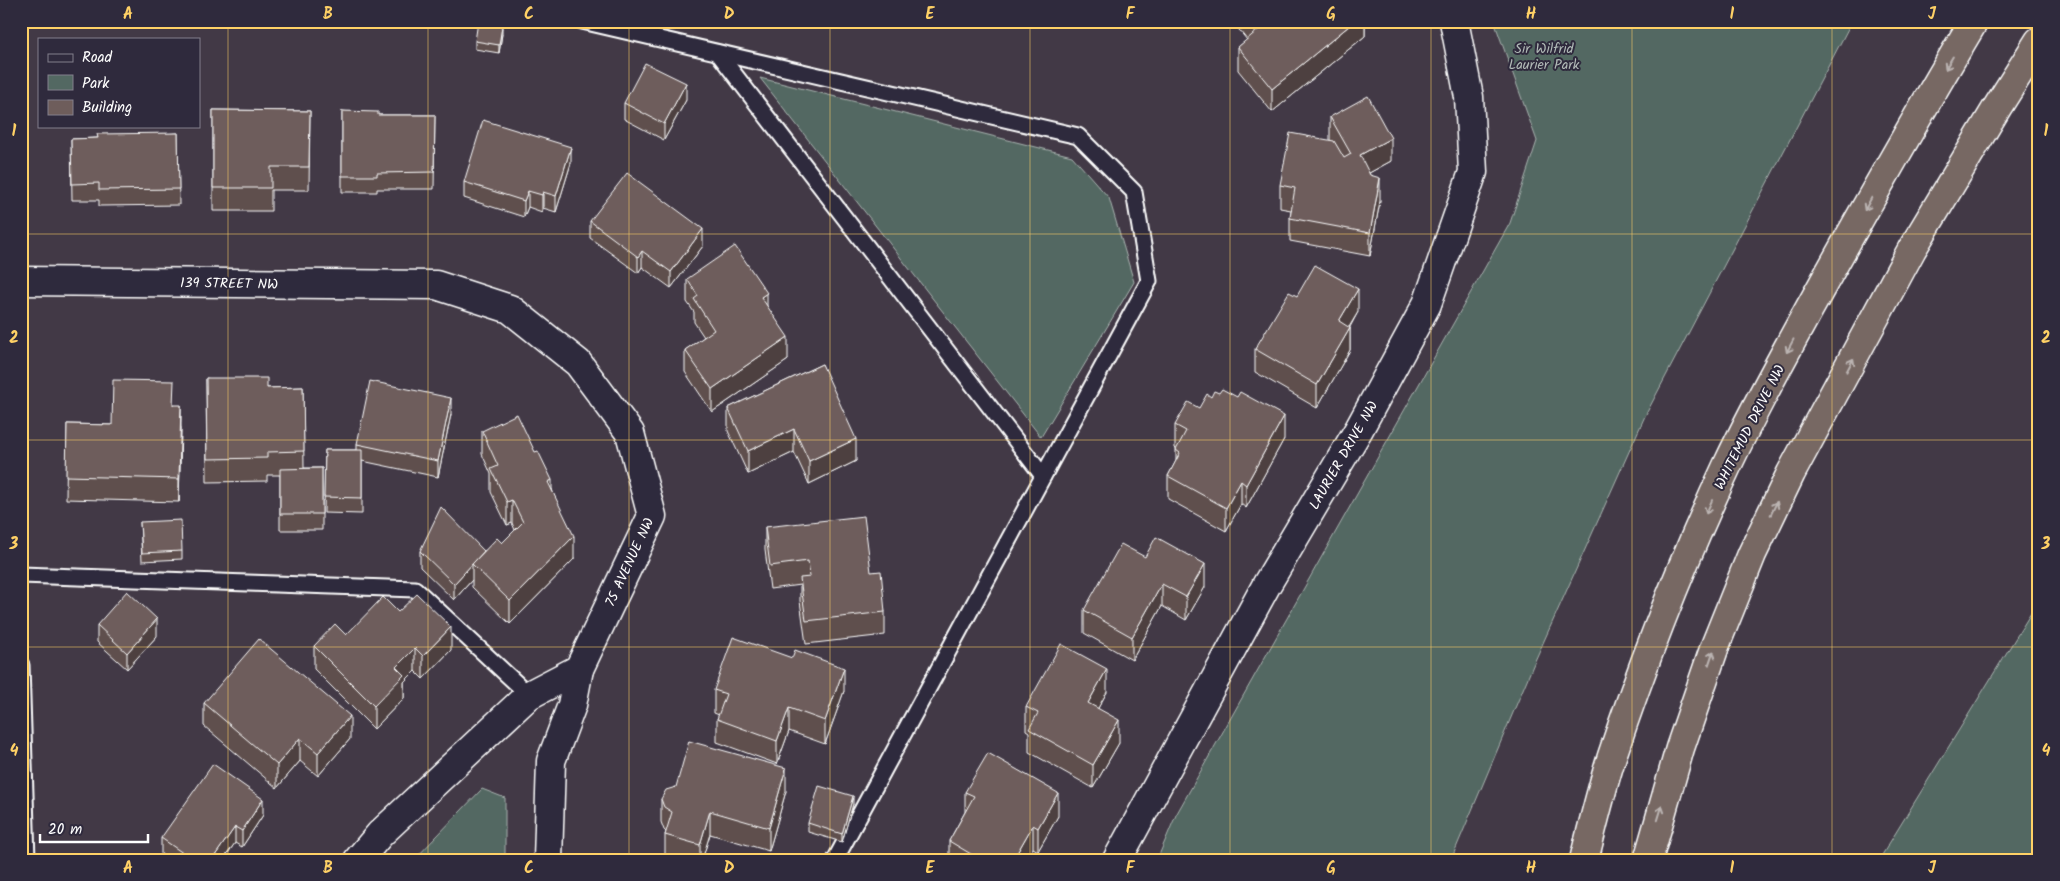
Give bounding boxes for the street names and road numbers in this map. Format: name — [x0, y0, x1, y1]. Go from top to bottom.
street label: 139 STREET NW — [180, 272, 278, 296]
street label: WHITEMUD DRIVE NW — [1709, 361, 1791, 494]
street label: LAURIER DRIVE NW — [1304, 397, 1384, 514]
street label: 75 AVENUE NW — [600, 514, 660, 610]

